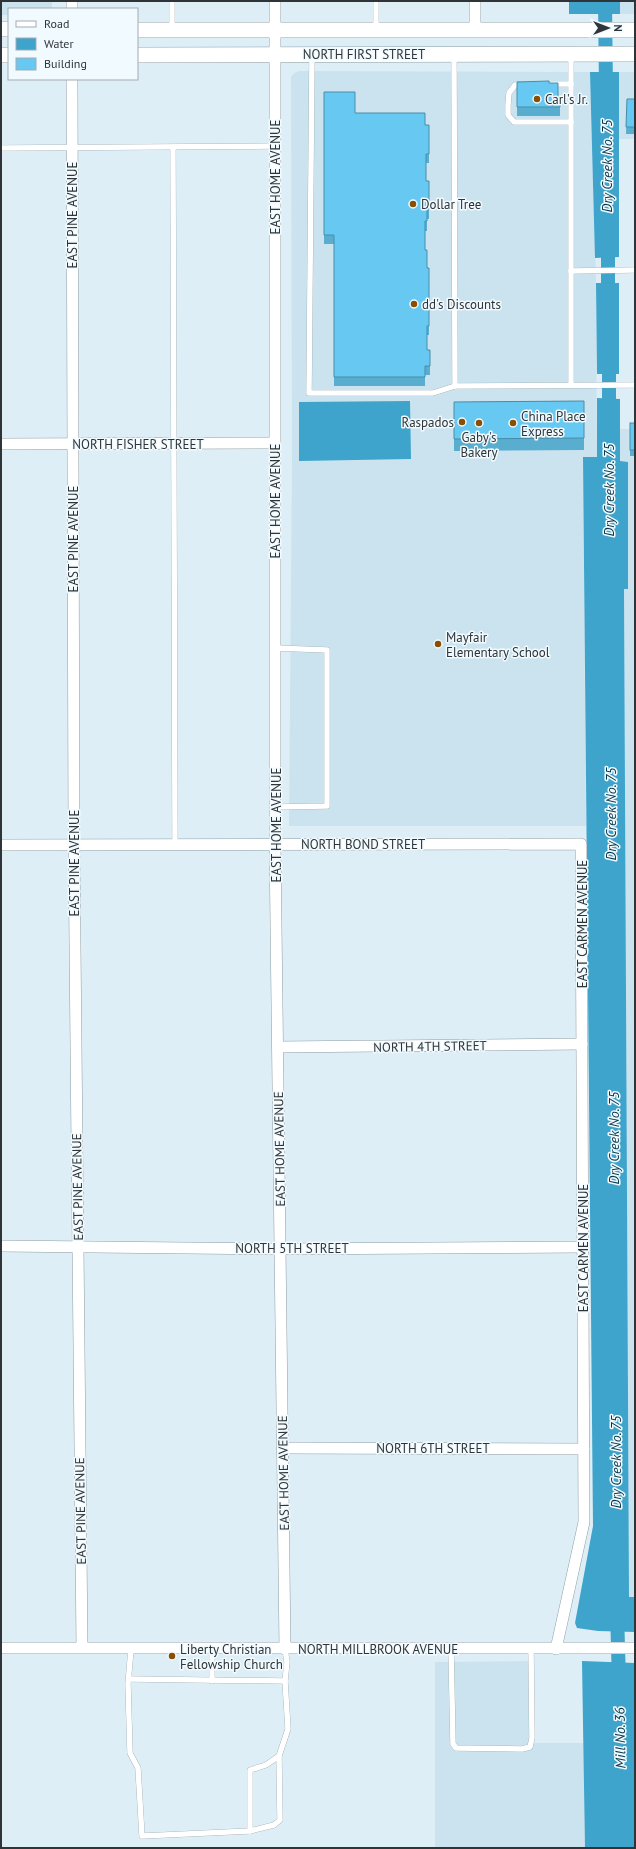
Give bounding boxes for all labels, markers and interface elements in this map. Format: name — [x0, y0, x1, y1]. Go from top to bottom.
legend — [8, 8, 138, 80]
north arrow — [588, 8, 628, 48]
text: Road — [44, 16, 69, 31]
text: N — [611, 24, 625, 32]
text: Water — [44, 36, 74, 51]
street label: NORTH FIRST STREET — [303, 46, 425, 63]
text: Building — [44, 56, 87, 71]
place label: Carl's Jr. — [545, 91, 588, 108]
marker: Carl's Jr. — [532, 94, 542, 104]
street label: EAST HOME AVENUE — [267, 119, 284, 235]
water label: Dry Creek No. 75 — [598, 119, 616, 212]
street label: EAST PINE AVENUE — [64, 161, 81, 269]
place label: Dollar Tree — [421, 196, 481, 213]
marker: Dollar Tree — [408, 199, 418, 209]
place label: dd's Discounts — [422, 296, 501, 313]
marker: dd's Discounts — [409, 299, 419, 309]
place label: China Place Express — [521, 408, 586, 440]
place label: Raspados — [402, 414, 454, 431]
marker: Raspados — [457, 417, 467, 427]
marker: Gaby's Bakery — [474, 418, 484, 428]
marker: China Place Express — [508, 418, 518, 428]
place label: Gaby's Bakery — [460, 429, 498, 461]
street label: NORTH FISHER STREET — [72, 436, 204, 453]
street label: EAST HOME AVENUE — [267, 443, 284, 559]
water label: Dry Creek No. 75 — [600, 443, 618, 536]
street label: EAST PINE AVENUE — [65, 485, 82, 593]
place label: Mayfair Elementary School — [446, 629, 550, 661]
marker: Mayfair Elementary School — [433, 639, 443, 649]
street label: EAST HOME AVENUE — [268, 767, 285, 883]
water label: Dry Creek No. 75 — [602, 767, 620, 860]
street label: EAST PINE AVENUE — [66, 809, 83, 917]
street label: NORTH BOND STREET — [301, 836, 425, 853]
street label: EAST CARMEN AVENUE — [574, 860, 591, 988]
street label: NORTH 4TH STREET — [373, 1037, 487, 1056]
street label: EAST HOME AVENUE — [270, 1091, 289, 1207]
water label: Dry Creek No. 75 — [605, 1091, 623, 1184]
street label: EAST PINE AVENUE — [68, 1133, 87, 1241]
street label: EAST CARMEN AVENUE — [575, 1184, 592, 1312]
street label: NORTH 5TH STREET — [235, 1240, 349, 1257]
street label: EAST HOME AVENUE — [274, 1415, 293, 1531]
water label: Dry Creek No. 75 — [607, 1415, 625, 1508]
street label: NORTH 6TH STREET — [376, 1440, 490, 1457]
street label: EAST PINE AVENUE — [71, 1457, 90, 1565]
place label: Liberty Christian Fellowship Church — [180, 1641, 283, 1673]
street label: NORTH MILLBROOK AVENUE — [298, 1641, 458, 1658]
marker: Liberty Christian Fellowship Church — [167, 1651, 177, 1661]
water label: Mill No. 36 — [610, 1707, 630, 1769]

